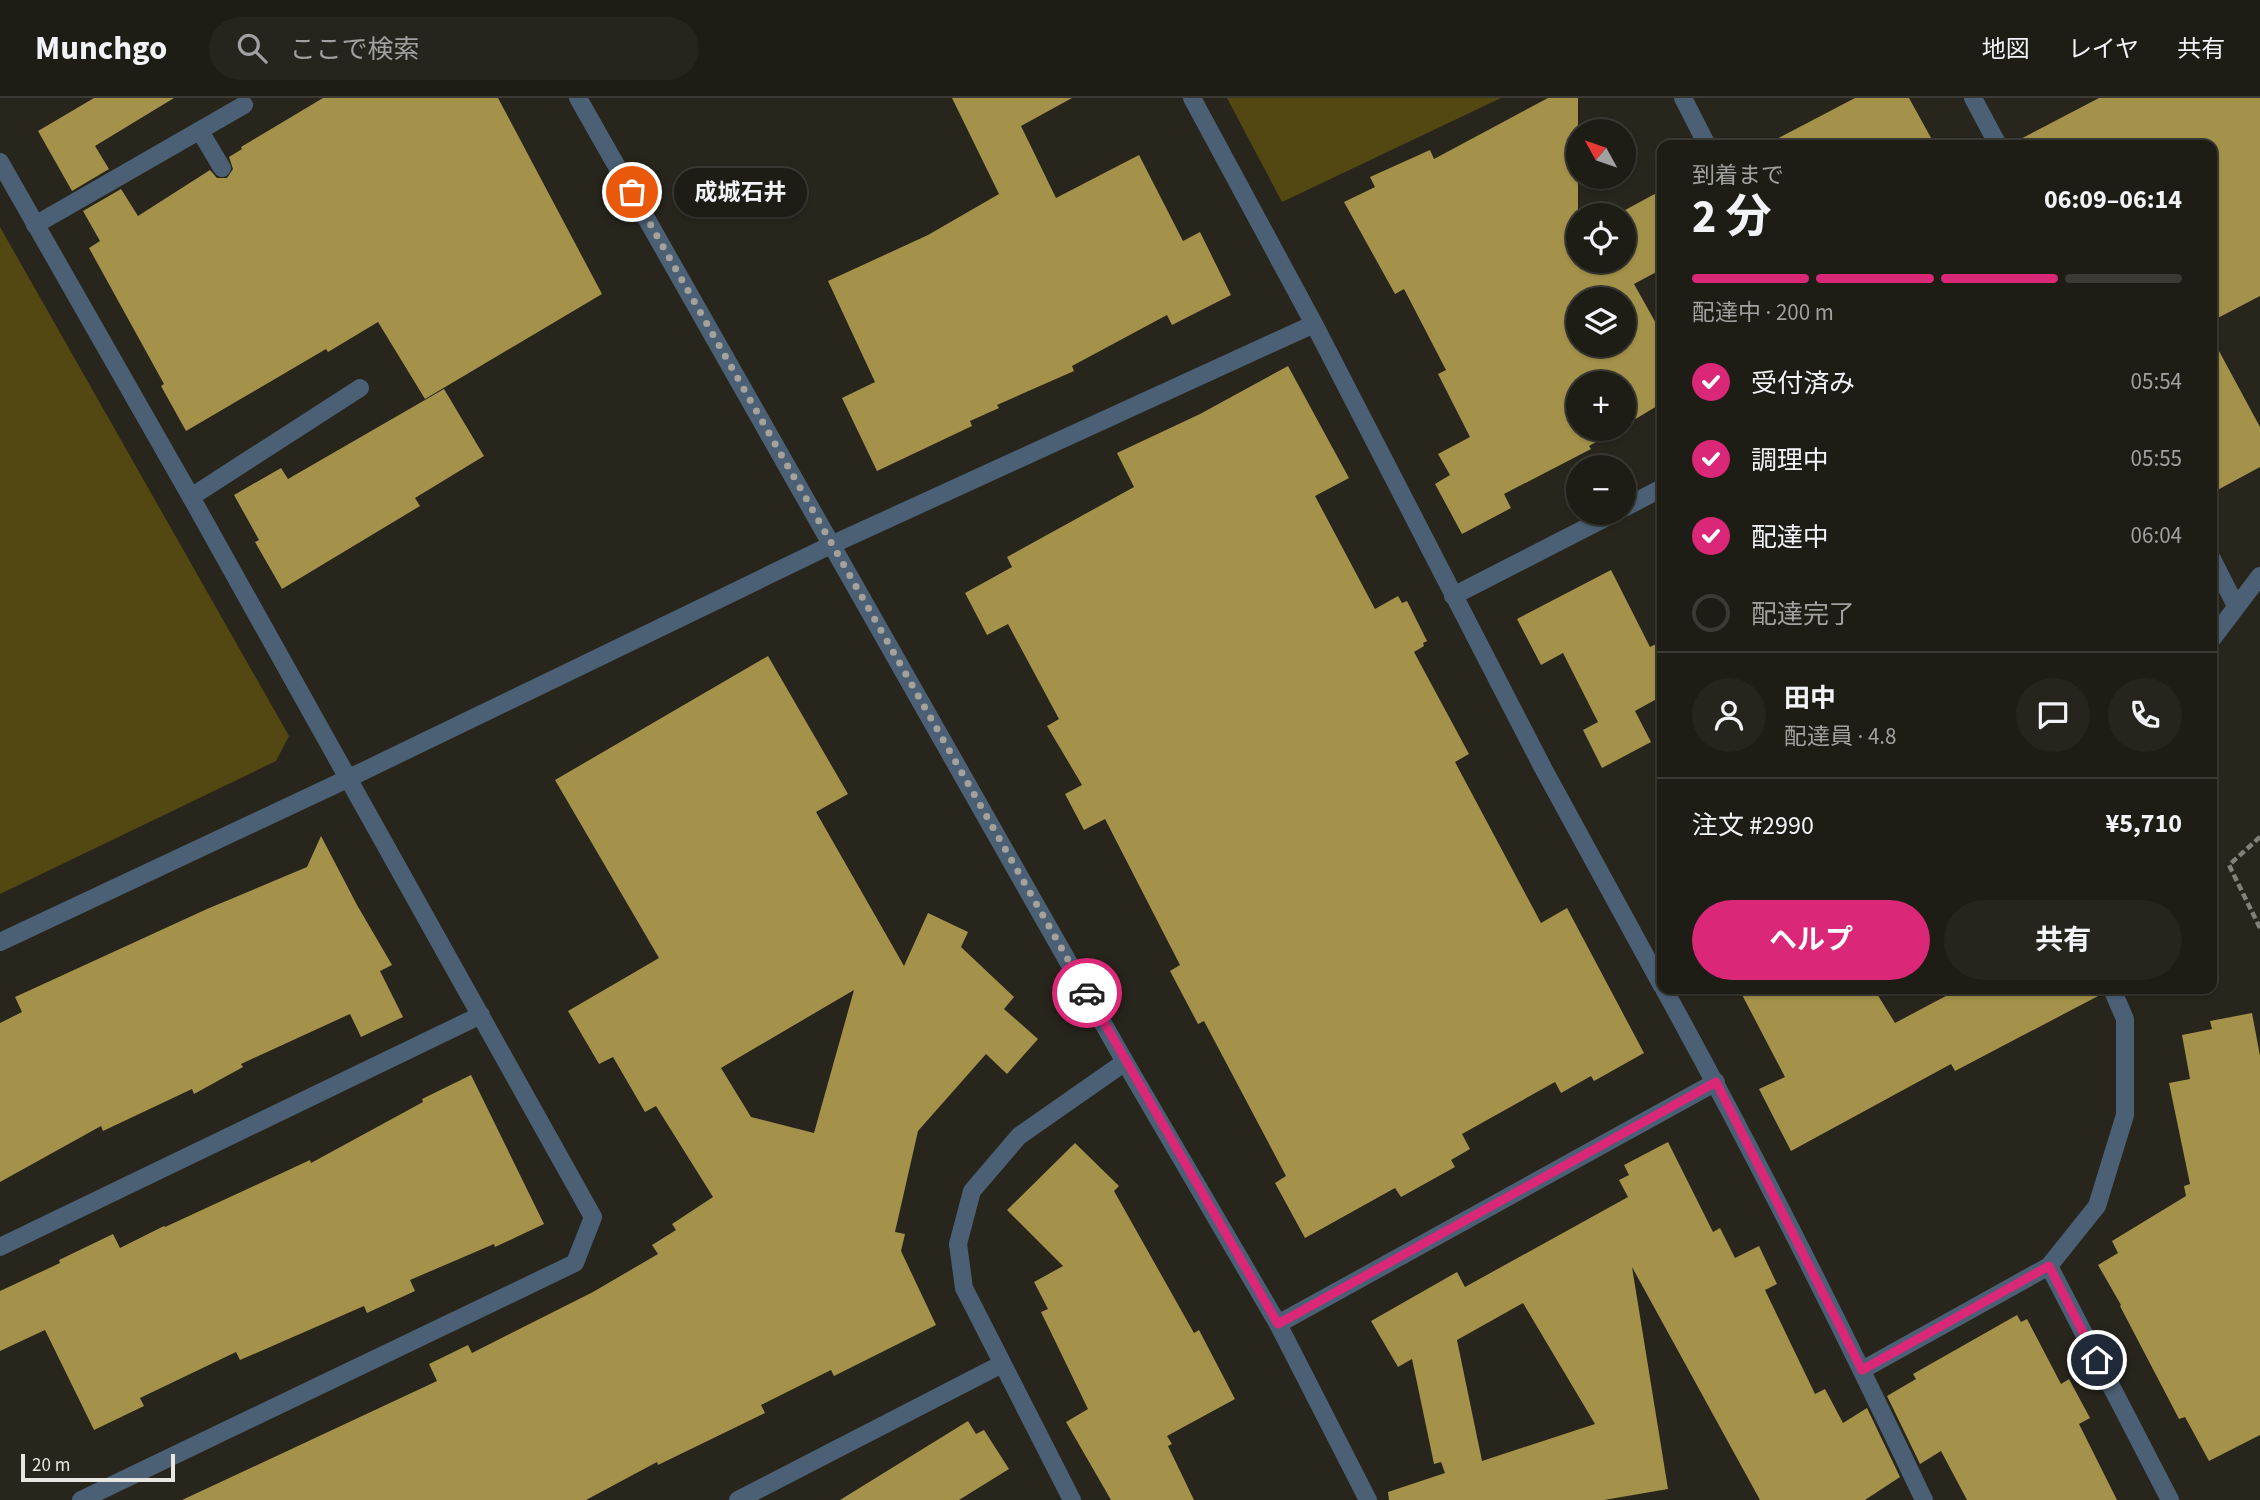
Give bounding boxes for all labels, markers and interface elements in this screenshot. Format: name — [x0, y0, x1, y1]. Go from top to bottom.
search box — [209, 17, 699, 80]
text: Munchgo — [35, 25, 167, 72]
icon: search — [233, 29, 271, 67]
text: ここで検索 — [289, 31, 419, 68]
text: 地図 — [1982, 32, 2030, 67]
text: レイヤ — [2068, 32, 2139, 67]
text: 共有 — [2177, 32, 2225, 67]
north arrow — [1566, 119, 1636, 189]
map controls — [1566, 119, 1636, 525]
text: 到着まで — [1692, 159, 1784, 192]
pin — [602, 162, 662, 222]
callout: 成城石井 — [674, 168, 807, 217]
icon: bag — [613, 173, 651, 211]
text: 成城石井 — [695, 176, 787, 209]
text: 06:09–06:14 — [2044, 181, 2182, 218]
text: 2 分 — [1692, 185, 1772, 250]
button: locate — [1566, 203, 1636, 273]
button: layers — [1566, 287, 1636, 357]
text: 配達中 · 200 m — [1692, 296, 1834, 329]
icon: check — [1692, 363, 1730, 401]
text: 受付済み — [1751, 365, 1855, 402]
text: 05:54 — [2131, 365, 2182, 398]
button: + — [1566, 371, 1636, 441]
icon: check — [1692, 440, 1730, 478]
text: 調理中 — [1751, 442, 1829, 479]
text: 05:55 — [2131, 442, 2182, 475]
button: − — [1566, 455, 1636, 525]
icon: check — [1692, 517, 1730, 555]
text: 配達中 — [1751, 519, 1829, 556]
text: 06:04 — [2131, 519, 2182, 552]
text: 配達完了 — [1751, 596, 1855, 633]
button: person — [1692, 678, 1766, 752]
button: chat — [2016, 678, 2090, 752]
button: phone — [2108, 678, 2182, 752]
text: 田中 — [1784, 680, 1836, 717]
text: 配達員 · 4.8 — [1784, 720, 1897, 753]
text: ¥5,710 — [2106, 805, 2182, 842]
text: 注文 #2990 — [1692, 807, 1814, 844]
button: ヘルプ — [1692, 900, 1930, 980]
button: 共有 — [1944, 900, 2182, 980]
courier — [1052, 958, 1122, 1028]
icon: car — [1068, 974, 1106, 1012]
pin — [2067, 1330, 2127, 1390]
icon: home — [2078, 1341, 2116, 1379]
scale bar — [21, 1451, 175, 1483]
text: 20 m — [32, 1452, 70, 1479]

